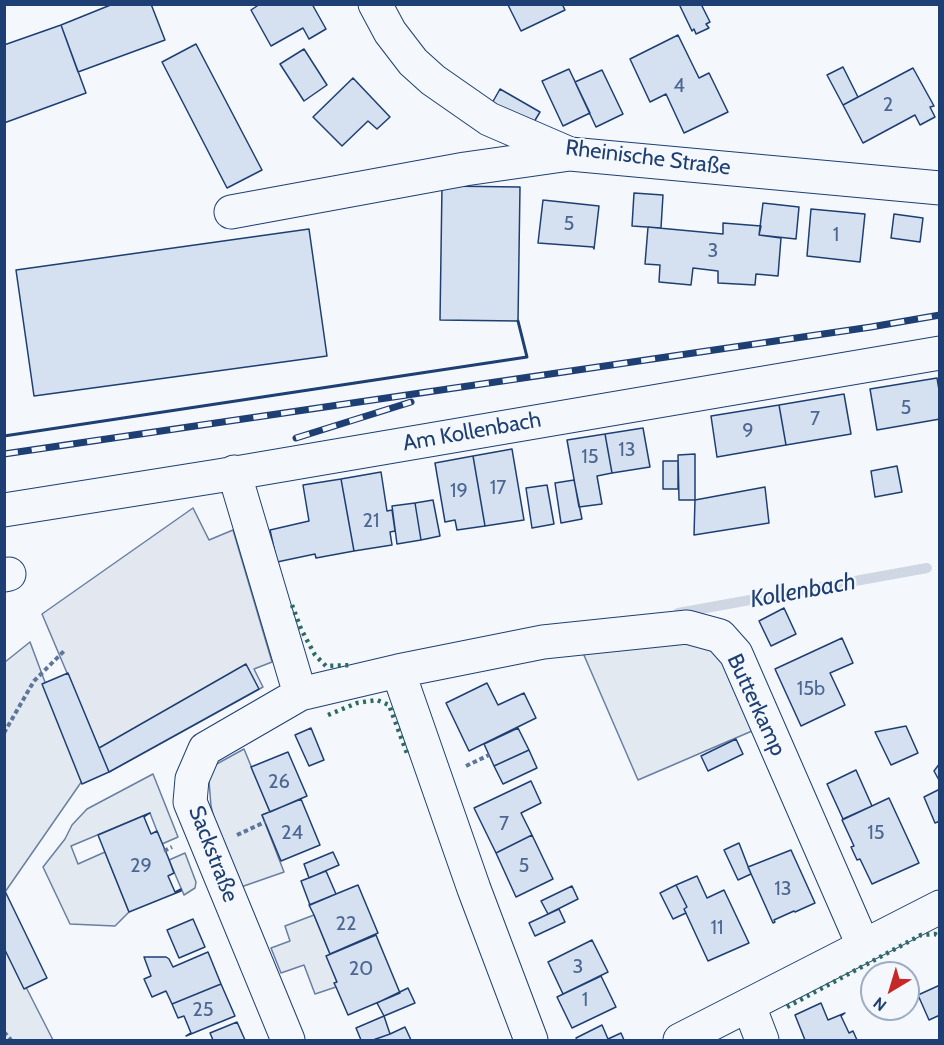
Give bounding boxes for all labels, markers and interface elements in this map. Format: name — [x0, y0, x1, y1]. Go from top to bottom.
house number: 4 — [673, 74, 685, 98]
house number: 2 — [883, 93, 893, 117]
street label: Rheinische Straße — [564, 135, 732, 181]
house number: 5 — [564, 212, 574, 236]
house number: 1 — [833, 223, 839, 247]
house number: 3 — [708, 239, 718, 263]
house number: 5 — [901, 396, 911, 420]
street label: Am Kollenbach — [401, 407, 543, 457]
house number: 7 — [810, 407, 820, 431]
house number: 9 — [742, 419, 754, 443]
house number: 13 — [618, 438, 636, 462]
house number: 15 — [581, 445, 599, 469]
house number: 17 — [490, 476, 506, 500]
house number: 19 — [450, 479, 468, 503]
house number: 21 — [363, 509, 379, 533]
water label: Kollenbach — [748, 568, 858, 614]
street label: Butterkamp — [721, 650, 791, 760]
house number: 15b — [797, 677, 825, 701]
house number: 26 — [268, 770, 290, 794]
street label: Sackstraße — [183, 802, 243, 906]
house number: 7 — [499, 812, 509, 836]
house number: 24 — [281, 821, 303, 845]
house number: 15 — [867, 821, 885, 845]
house number: 29 — [130, 854, 152, 878]
house number: 5 — [519, 854, 529, 878]
house number: 13 — [774, 877, 792, 901]
house number: 22 — [336, 912, 356, 936]
house number: 11 — [710, 916, 724, 940]
house number: 3 — [573, 955, 583, 979]
house number: 20 — [349, 957, 373, 981]
north arrow — [860, 961, 920, 1021]
house number: 1 — [582, 988, 588, 1012]
text: N — [870, 993, 890, 1015]
house number: 25 — [192, 998, 214, 1022]

